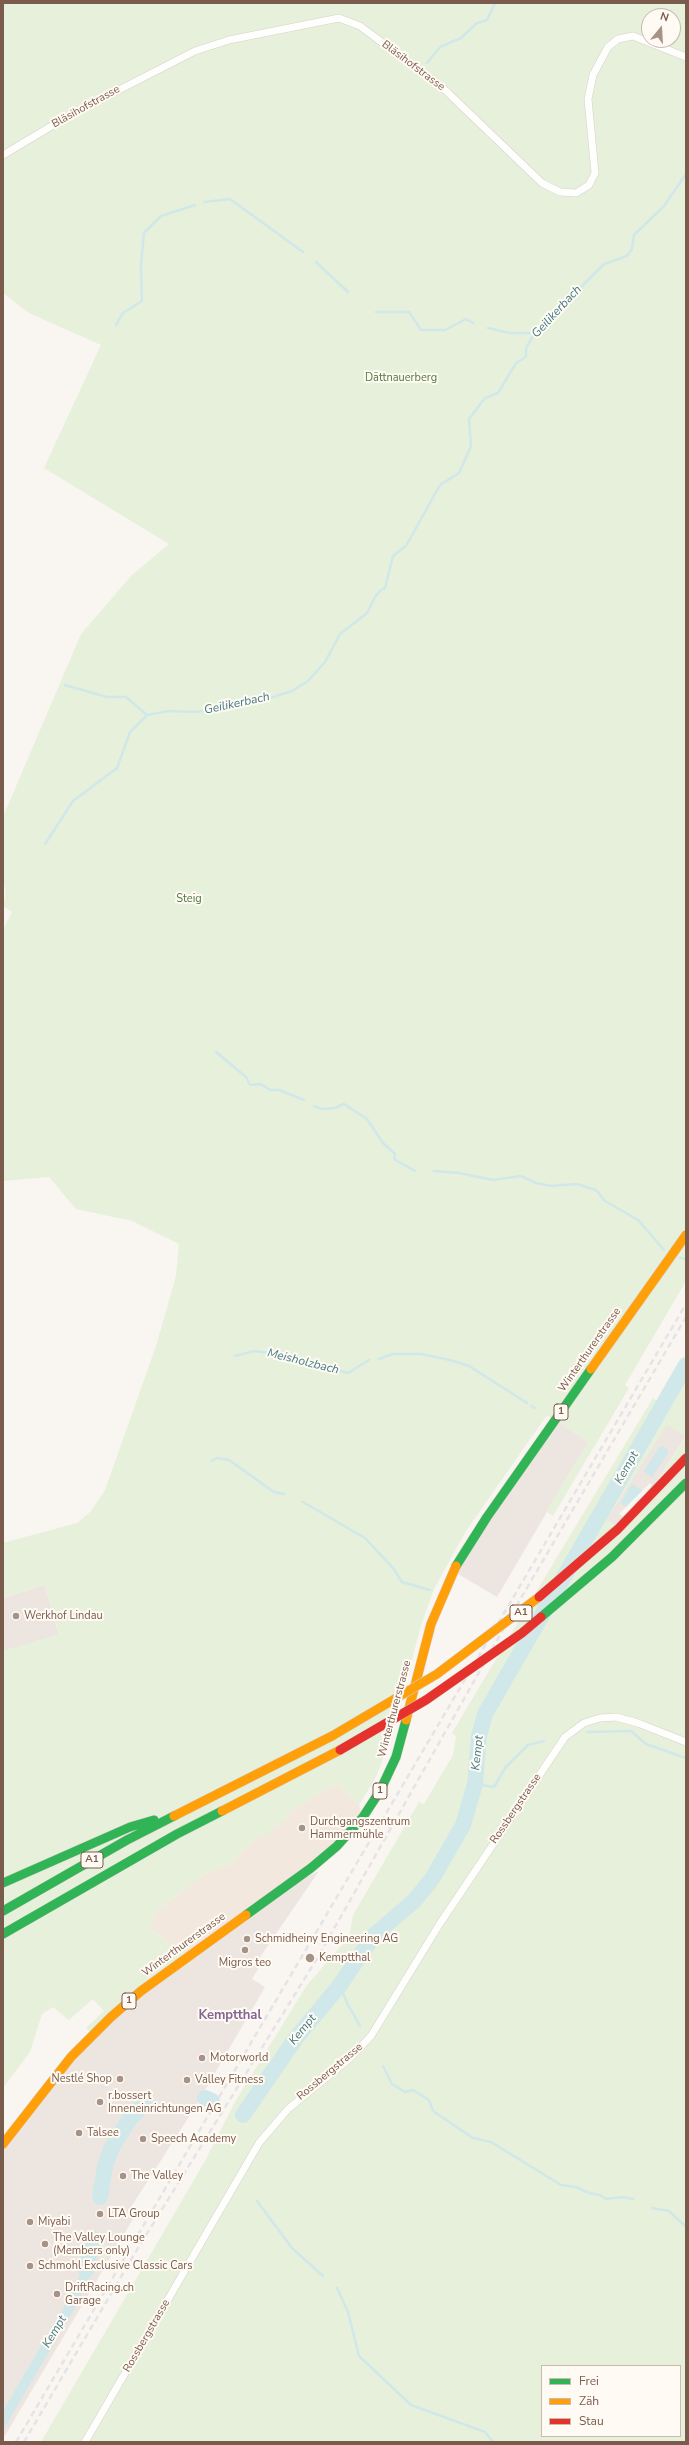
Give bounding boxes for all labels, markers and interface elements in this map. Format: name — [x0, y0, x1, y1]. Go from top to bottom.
north arrow — [641, 8, 681, 48]
text: N — [658, 9, 671, 25]
street label: Bläsihofstrasse — [379, 38, 447, 94]
street label: Bläsihofstrasse — [50, 83, 122, 131]
water label: Geilikerbach — [529, 283, 585, 341]
park label: Dättnauerberg — [365, 371, 437, 385]
water label: Geilikerbach — [203, 690, 271, 718]
park label: Steig — [176, 892, 202, 906]
street label: Winterthurerstrasse — [556, 1305, 624, 1395]
water label: Meisholzbach — [266, 1346, 340, 1378]
road number: 1 — [554, 1404, 568, 1420]
water label: Kempt — [612, 1449, 642, 1487]
road number: A1 — [510, 1605, 532, 1621]
place label: Werkhof Lindau — [24, 1609, 103, 1623]
marker: Werkhof Lindau — [11, 1611, 21, 1621]
street label: Winterthurerstrasse — [376, 1659, 414, 1759]
water label: Kempt — [469, 1735, 487, 1771]
street label: Rossbergstrasse — [488, 1771, 544, 1847]
road number: 1 — [373, 1783, 387, 1799]
place label: Durchgangszentrum Hammermühle — [310, 1815, 410, 1841]
marker: Durchgangszentrum Hammermühle — [297, 1823, 307, 1833]
road number: A1 — [81, 1852, 103, 1868]
street label: Winterthurerstrasse — [140, 1910, 228, 1980]
place label: Schmidheiny Engineering AG — [255, 1932, 398, 1946]
marker: Schmidheiny Engineering AG — [242, 1934, 252, 1944]
marker: Migros teo — [240, 1945, 250, 1955]
place label: Kemptthal — [319, 1951, 370, 1965]
marker: Kemptthal — [304, 1952, 316, 1964]
place label: Migros teo — [219, 1956, 271, 1970]
road number: 1 — [122, 1993, 136, 2009]
district label: Kemptthal — [198, 2008, 262, 2024]
water label: Kempt — [286, 2012, 320, 2048]
street label: Rossbergstrasse — [294, 2041, 366, 2103]
place label: Motorworld — [210, 2051, 268, 2065]
marker: Motorworld — [197, 2053, 207, 2063]
place label: Nestlé Shop — [52, 2072, 112, 2086]
place label: Valley Fitness — [195, 2073, 264, 2087]
marker: Nestlé Shop — [115, 2074, 125, 2084]
marker: Valley Fitness — [182, 2075, 192, 2085]
place label: r.bossert Inneneinrichtungen AG — [108, 2089, 221, 2115]
marker: r.bossert Inneneinrichtungen AG — [95, 2097, 105, 2107]
place label: Talsee — [87, 2126, 119, 2140]
marker: Talsee — [74, 2128, 84, 2138]
place label: Speech Academy — [151, 2132, 236, 2146]
marker: Speech Academy — [138, 2134, 148, 2144]
place label: The Valley — [131, 2169, 183, 2183]
marker: The Valley — [118, 2171, 128, 2181]
place label: LTA Group — [108, 2207, 160, 2221]
marker: LTA Group — [95, 2209, 105, 2219]
place label: Miyabi — [38, 2215, 70, 2229]
marker: Miyabi — [25, 2217, 35, 2227]
place label: The Valley Lounge (Members only) — [53, 2231, 145, 2257]
marker: The Valley Lounge (Members only) — [40, 2239, 50, 2249]
place label: Schmohl Exclusive Classic Cars — [38, 2259, 192, 2273]
marker: Schmohl Exclusive Classic Cars — [25, 2261, 35, 2271]
place label: DriftRacing.ch Garage — [65, 2281, 134, 2307]
marker: DriftRacing.ch Garage — [52, 2289, 62, 2299]
street label: Rossbergstrasse — [121, 2297, 173, 2375]
water label: Kempt — [40, 2313, 70, 2351]
legend — [541, 2365, 681, 2437]
text: Frei — [579, 2373, 599, 2389]
text: Zäh — [579, 2393, 599, 2409]
text: Stau — [579, 2413, 604, 2429]

